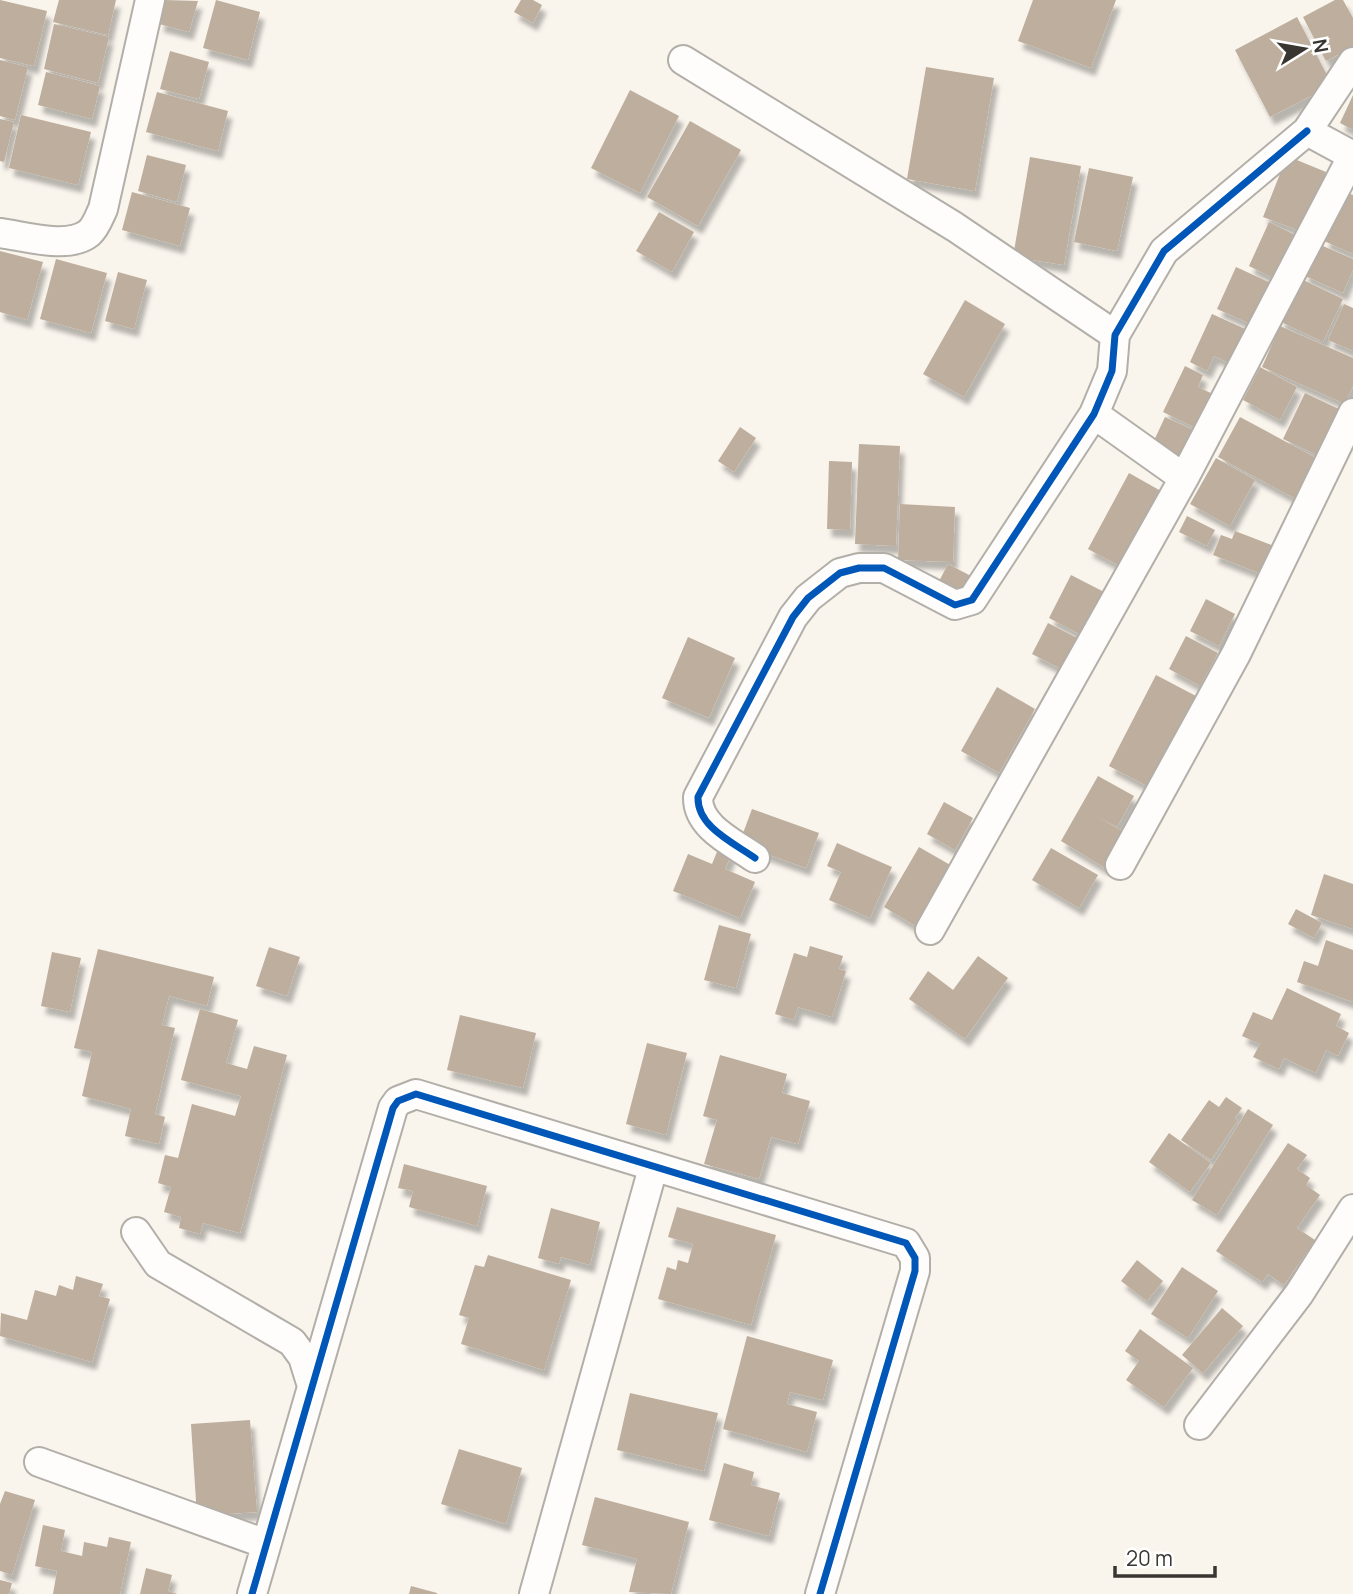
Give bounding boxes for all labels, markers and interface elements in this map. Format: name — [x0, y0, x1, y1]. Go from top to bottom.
north arrow — [1269, 14, 1339, 84]
text: N — [1307, 37, 1335, 55]
scale bar — [1115, 1534, 1215, 1578]
text: 20 m — [1126, 1544, 1173, 1572]

